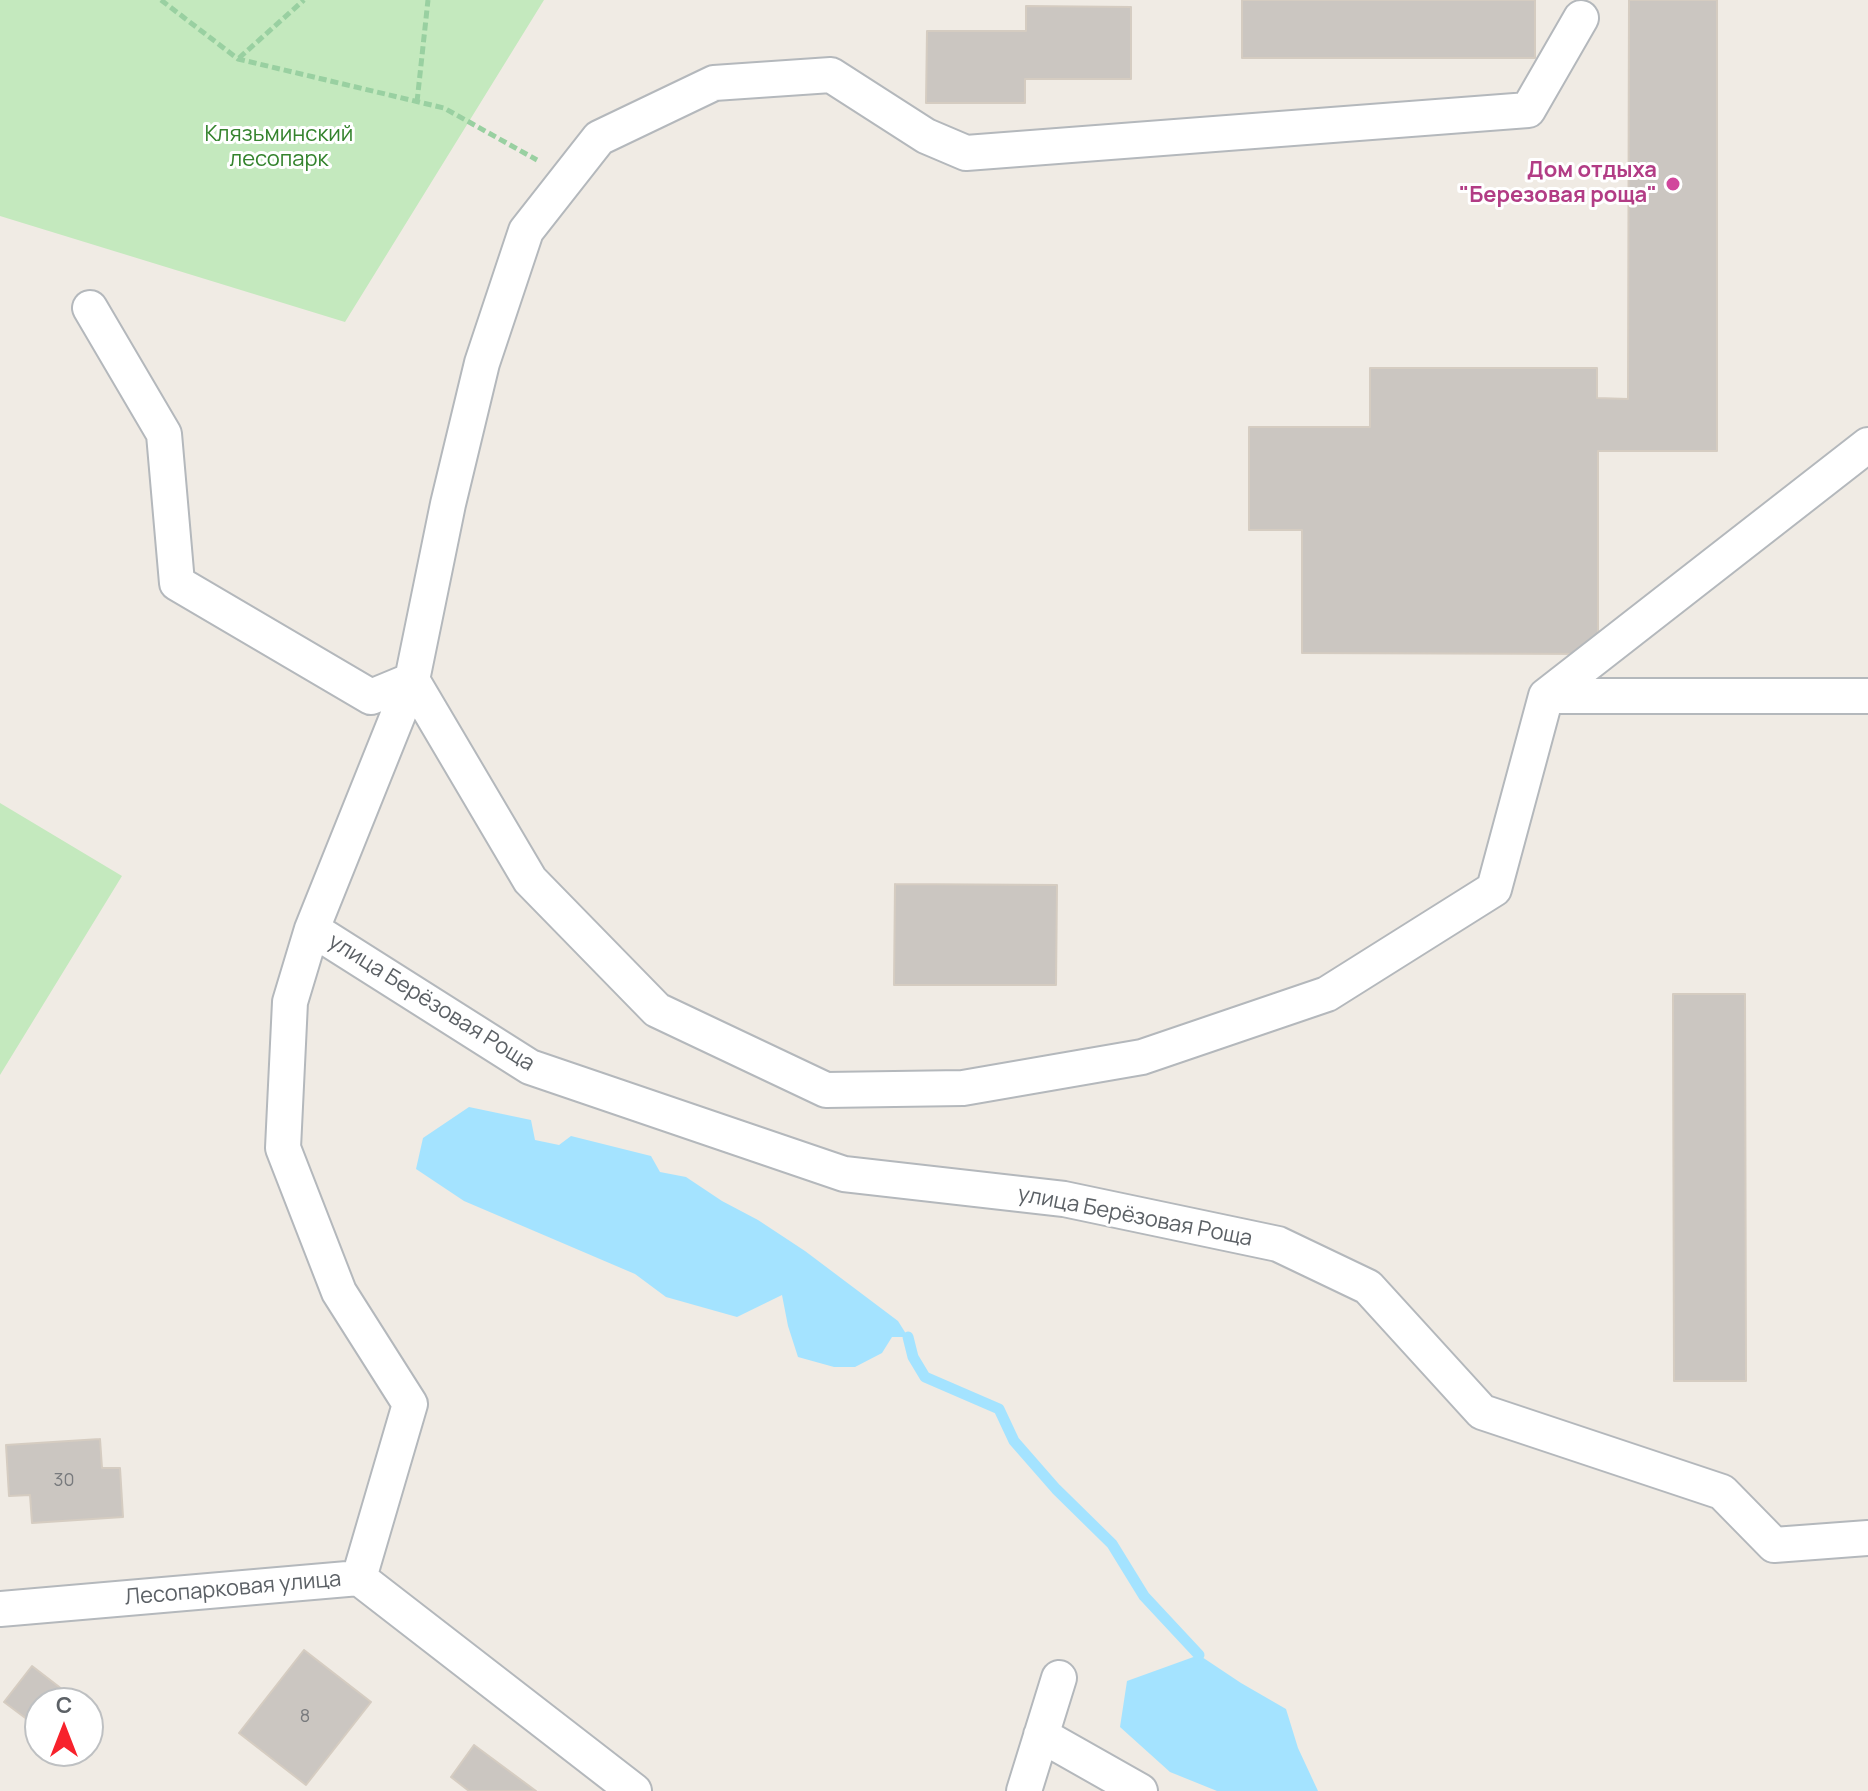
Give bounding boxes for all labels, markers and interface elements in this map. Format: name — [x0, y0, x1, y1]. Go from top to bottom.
park label: Клязьминский лесопарк — [205, 122, 353, 174]
place label: Дом отдыха "Березовая роща" — [1459, 158, 1657, 210]
marker: Дом отдыха "Березовая роща" — [1664, 175, 1682, 193]
street label: улица Берёзовая Роща — [323, 929, 539, 1077]
street label: улица Берёзовая Роща — [1016, 1181, 1254, 1253]
house number: 30 — [54, 1470, 74, 1492]
street label: Лесопарковая улица — [124, 1566, 342, 1612]
north arrow — [24, 1687, 104, 1767]
text: С — [56, 1690, 72, 1720]
house number: 8 — [300, 1706, 310, 1728]

